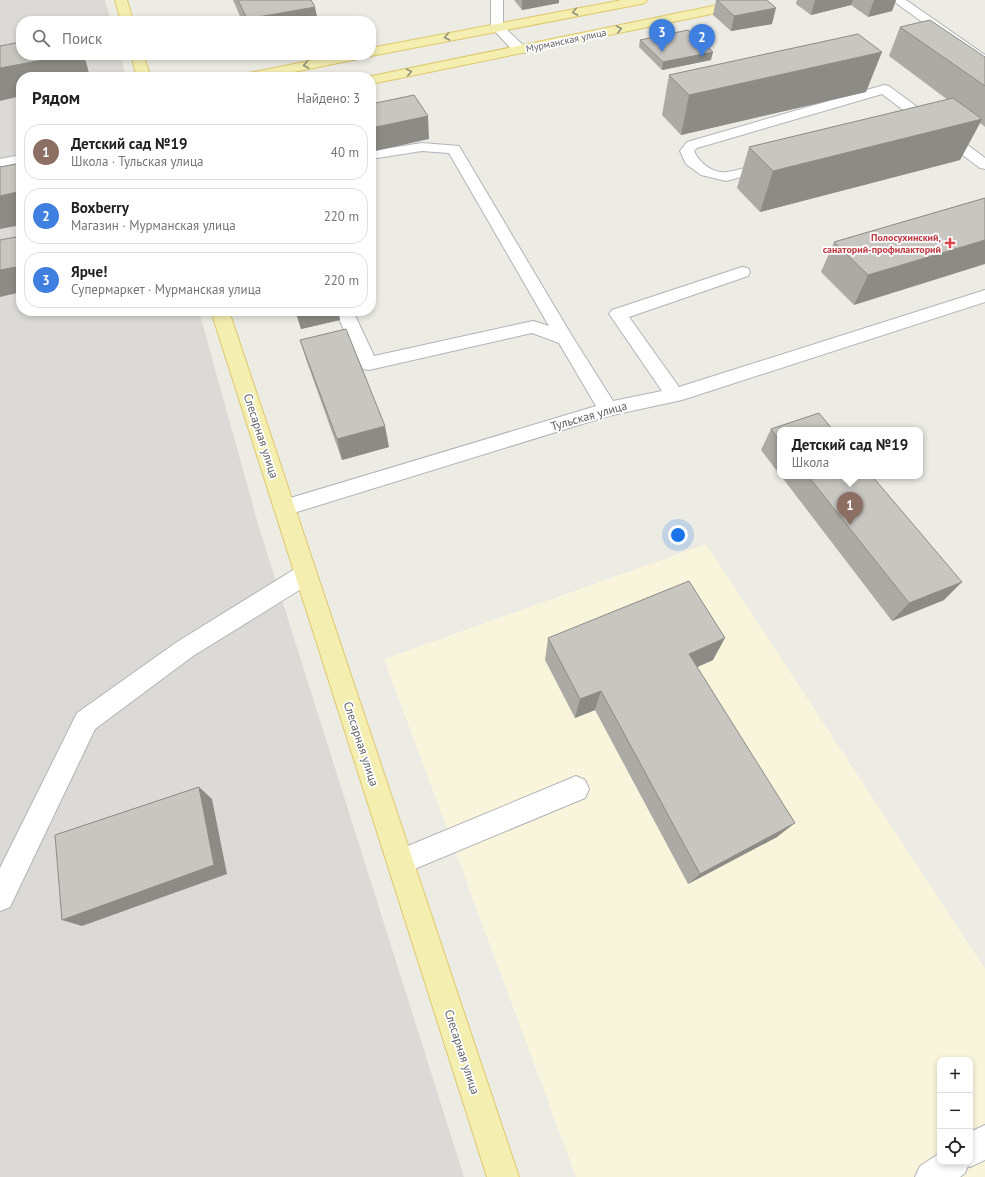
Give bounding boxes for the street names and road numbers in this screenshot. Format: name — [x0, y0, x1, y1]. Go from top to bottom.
street label: Мурманская улица — [525, 26, 608, 55]
street label: Слесарная улица — [241, 392, 282, 480]
street label: Тульская улица — [549, 397, 629, 434]
street label: Слесарная улица — [341, 700, 382, 788]
street label: Слесарная улица — [442, 1008, 483, 1096]

